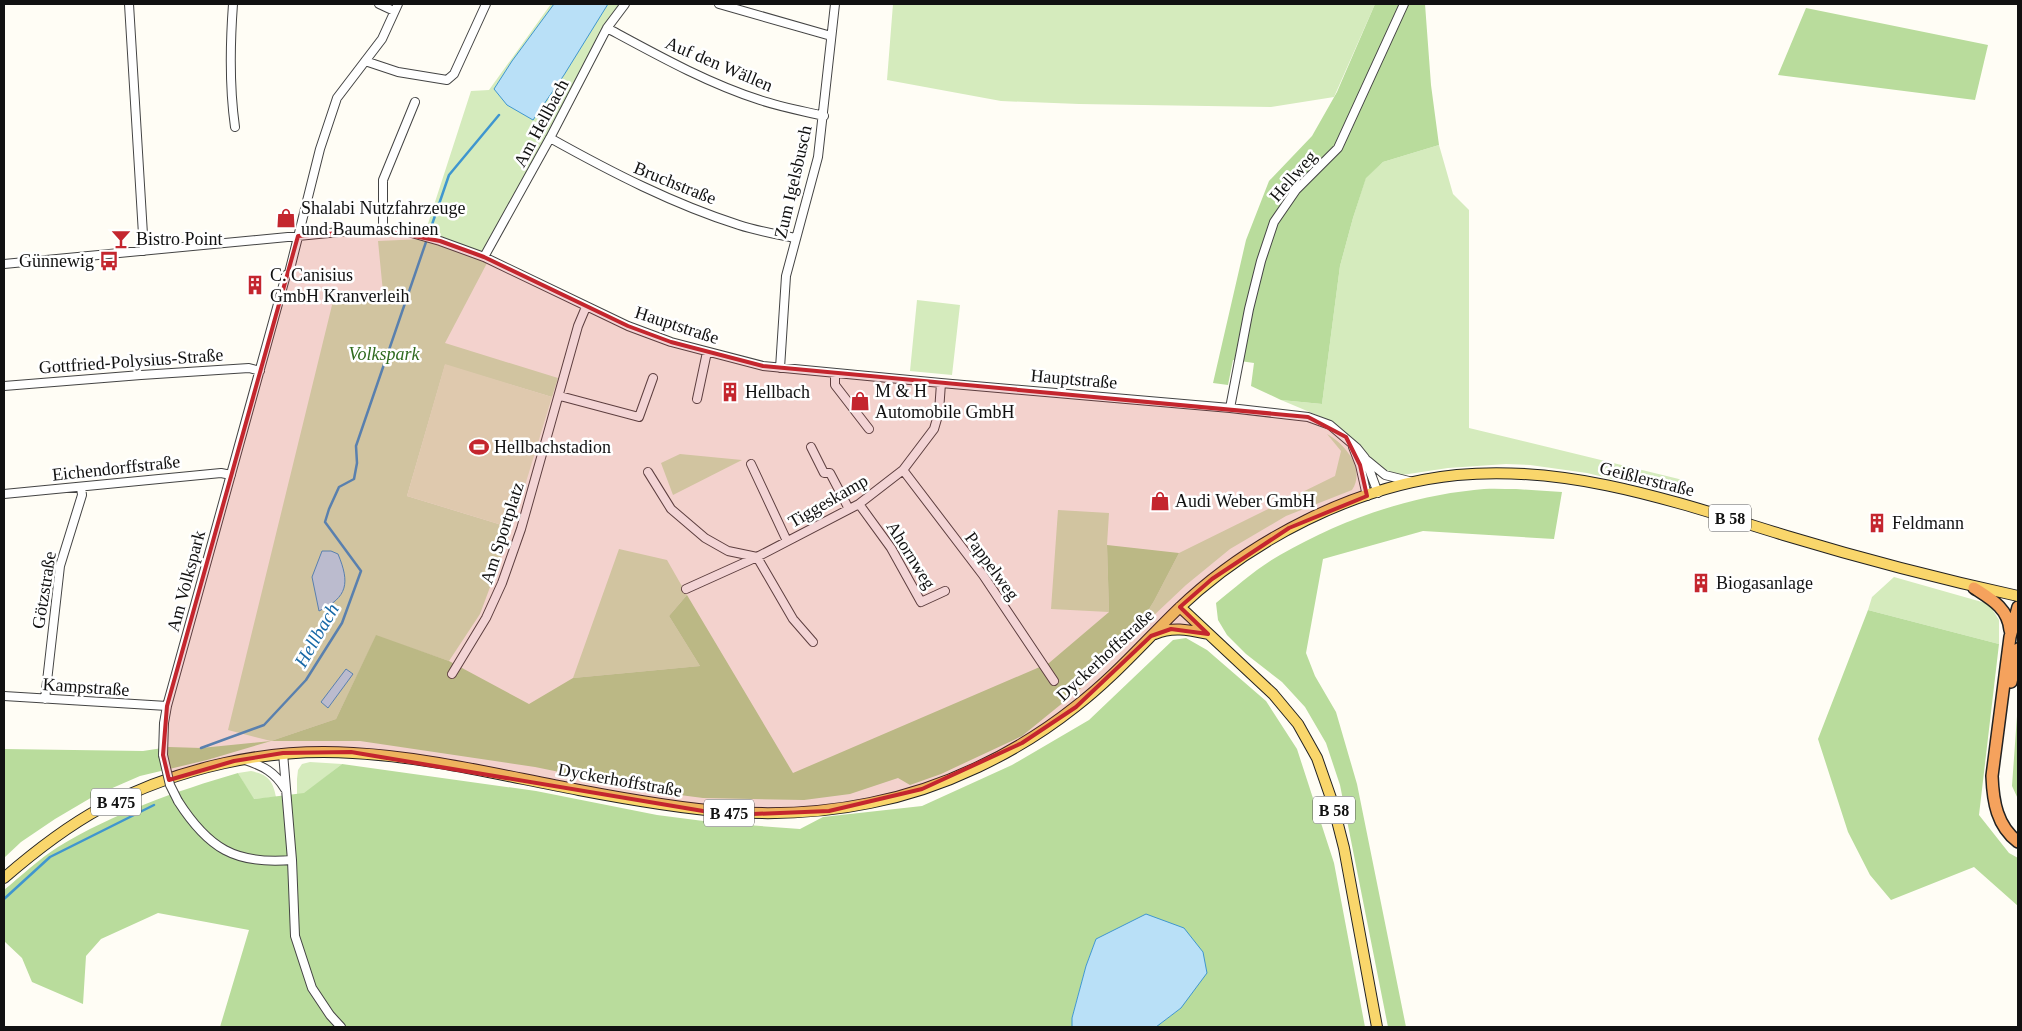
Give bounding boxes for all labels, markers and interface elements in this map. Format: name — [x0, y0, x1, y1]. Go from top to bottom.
street label: Auf den Wällen — [662, 32, 776, 96]
street label: Am Hellbach — [510, 76, 572, 170]
street label: Zum Igelsbusch — [770, 123, 816, 241]
street label: Hellweg — [1265, 146, 1321, 206]
street label: Bruchstraße — [631, 157, 719, 209]
place label: Shalabi Nutzfahrzeuge und Baumaschinen — [301, 198, 465, 239]
shop icon: Shalabi Nutzfahrzeuge und Baumaschinen — [275, 207, 297, 229]
bar icon: Bistro Point — [110, 228, 132, 250]
place label: Bistro Point — [136, 229, 223, 249]
bus stop icon: Günnewig — [98, 250, 120, 272]
place label: Günnewig — [19, 251, 94, 271]
place label: C. Canisius GmbH Kranverleih — [270, 265, 409, 306]
building icon: C. Canisius GmbH Kranverleih — [244, 274, 266, 296]
street label: Hauptstraße — [633, 302, 721, 348]
park label: Volkspark — [349, 344, 421, 364]
street label: Gottfried-Polysius-Straße — [38, 345, 224, 377]
street label: Hauptstraße — [1030, 365, 1118, 393]
building icon: Hellbach — [719, 381, 741, 403]
place label: M & H Automobile GmbH — [875, 381, 1015, 422]
place label: Hellbach — [745, 382, 810, 402]
shop icon: M & H Automobile GmbH — [849, 390, 871, 412]
sports icon: Hellbachstadion — [468, 436, 490, 458]
place label: Hellbachstadion — [494, 437, 611, 457]
street label: Eichendorffstraße — [51, 451, 181, 485]
street label: Geißlerstraße — [1598, 458, 1696, 500]
street label: Tiggeskamp — [785, 470, 871, 532]
street label: Am Sportplatz — [476, 480, 528, 586]
shop icon: Audi Weber GmbH — [1149, 490, 1171, 512]
place label: Audi Weber GmbH — [1175, 491, 1315, 511]
road number: B 58 — [1709, 504, 1751, 532]
building icon: Feldmann — [1866, 512, 1888, 534]
place label: Feldmann — [1892, 513, 1964, 533]
street label: Ahornweg — [882, 517, 940, 593]
street label: Am Volkspark — [163, 528, 209, 634]
street label: Pappelweg — [961, 528, 1023, 604]
street label: Götzstraße — [28, 550, 60, 630]
building icon: Biogasanlage — [1690, 572, 1712, 594]
place label: Biogasanlage — [1716, 573, 1813, 593]
water label: Hellbach — [289, 600, 343, 672]
street label: Dyckerhoffstraße — [1052, 605, 1158, 705]
street label: Kampstraße — [42, 674, 130, 700]
street label: Dyckerhoffstraße — [556, 759, 684, 801]
road number: B 475 — [91, 789, 141, 816]
road number: B 58 — [1313, 796, 1355, 824]
road number: B 475 — [704, 800, 754, 826]

